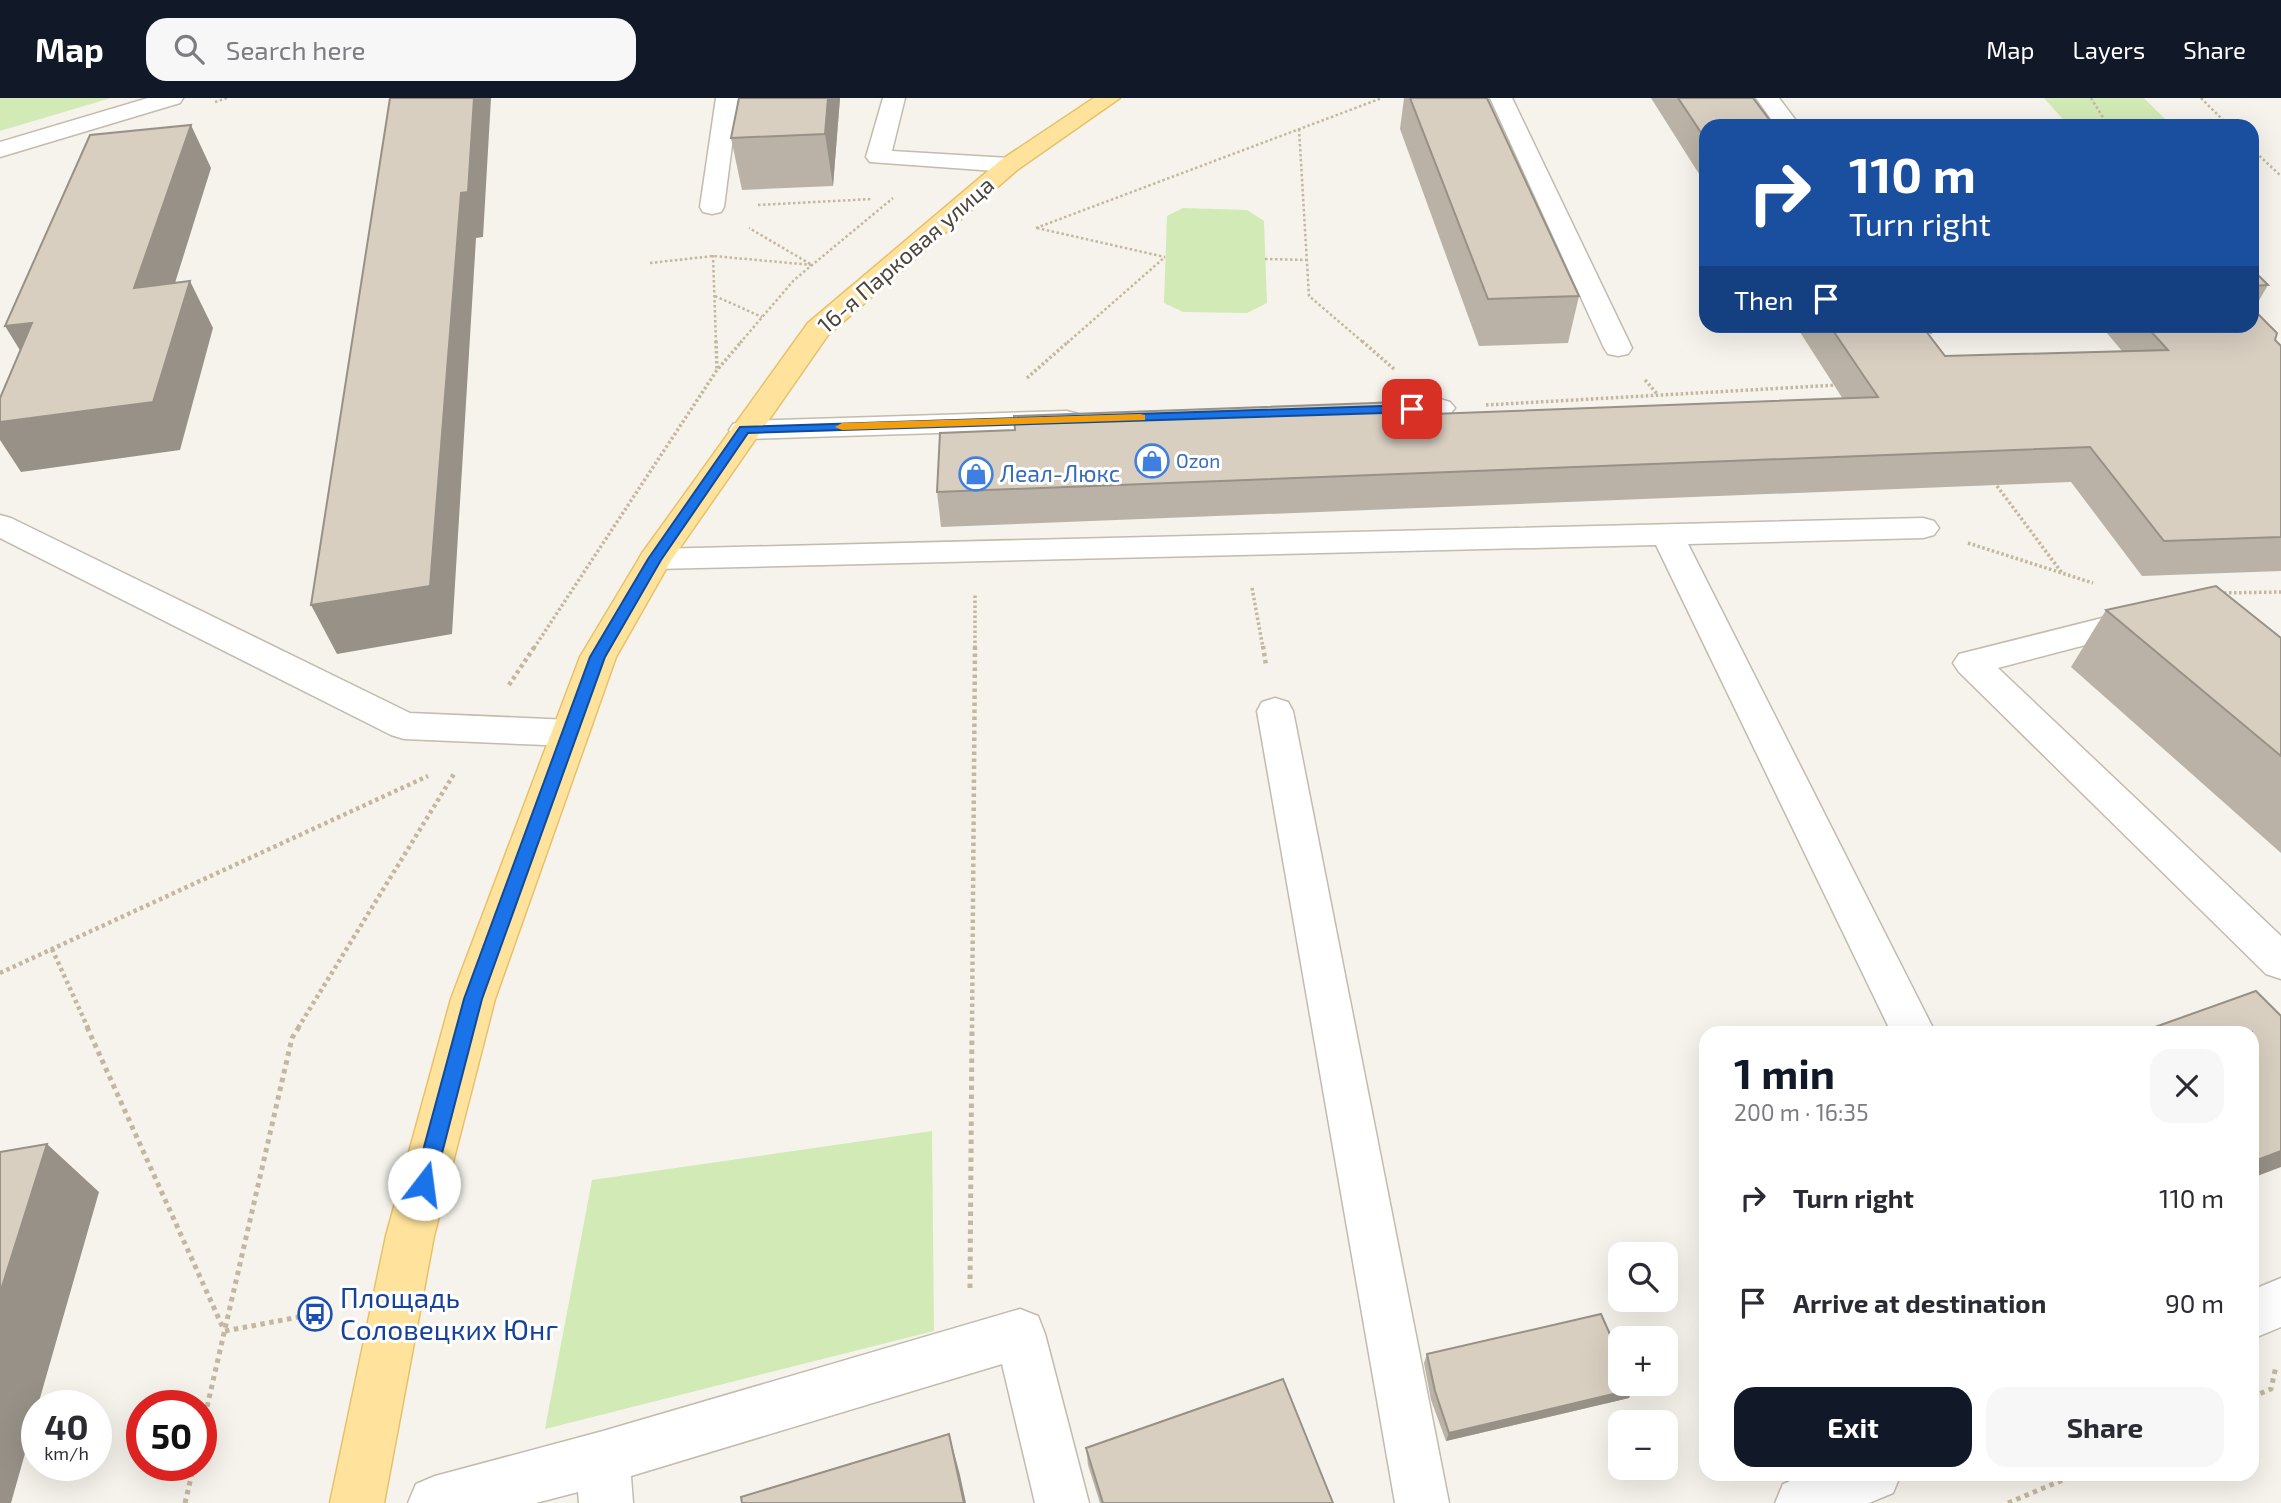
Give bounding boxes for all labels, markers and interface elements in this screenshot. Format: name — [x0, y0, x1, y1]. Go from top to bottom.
search box — [146, 18, 636, 81]
text: Map — [35, 29, 104, 69]
icon: search — [170, 30, 208, 68]
text: Search here — [226, 34, 365, 65]
text: Map — [1986, 35, 2034, 64]
text: Layers — [2072, 35, 2145, 64]
text: Share — [2183, 35, 2246, 64]
text: 110 m — [1849, 144, 1976, 203]
icon: right — [1734, 147, 1825, 238]
street label: 16-я Парковая улица — [811, 170, 1000, 339]
text: Turn right — [1849, 204, 1991, 242]
icon: arrive — [1807, 280, 1845, 318]
text: Then — [1734, 284, 1793, 315]
pin — [1382, 379, 1442, 439]
icon: arrive — [1393, 390, 1431, 428]
shop icon: Ozon — [1133, 442, 1171, 480]
place label: Ozon — [1176, 449, 1220, 472]
shop icon: Леал-Люкс — [957, 455, 995, 493]
place label: Леал-Люкс — [1000, 459, 1120, 487]
text: 1 min — [1734, 1047, 1835, 1097]
button: close — [2150, 1049, 2224, 1123]
text: 200 m · 16:35 — [1734, 1098, 1868, 1126]
position arrow — [387, 1147, 461, 1221]
icon: right — [1734, 1179, 1772, 1217]
text: Turn right — [1793, 1182, 1914, 1213]
text: 110 m — [2159, 1182, 2224, 1213]
map controls — [1608, 1242, 1678, 1480]
button: search — [1608, 1242, 1678, 1312]
place label: Площадь Соловецких Юнг — [340, 1280, 558, 1346]
icon: arrive — [1734, 1284, 1772, 1322]
text: Arrive at destination — [1793, 1287, 2046, 1318]
text: 90 m — [2165, 1287, 2224, 1318]
bus stop icon: Площадь Соловецких Юнг — [296, 1295, 334, 1333]
button: + — [1608, 1326, 1678, 1396]
button: Exit — [1734, 1387, 1972, 1467]
button: Share — [1986, 1387, 2224, 1467]
speed limit sign: 50 — [126, 1390, 217, 1481]
text: 40 — [44, 1405, 89, 1447]
button: − — [1608, 1410, 1678, 1480]
text: km/h — [44, 1442, 89, 1464]

